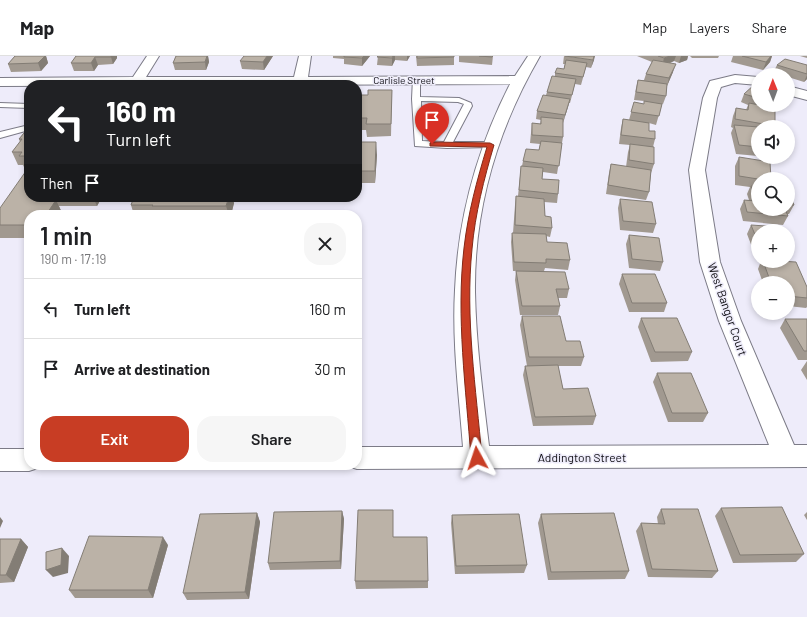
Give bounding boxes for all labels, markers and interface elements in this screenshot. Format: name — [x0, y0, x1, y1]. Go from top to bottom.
text: Map — [20, 16, 54, 39]
text: Map — [642, 19, 667, 36]
text: Layers — [689, 19, 730, 36]
text: Share — [752, 19, 787, 36]
north arrow — [751, 68, 795, 112]
map controls — [751, 68, 795, 320]
street label: Carlisle Street — [373, 74, 435, 86]
text: 160 m — [106, 94, 176, 128]
icon: left — [40, 96, 92, 148]
pin — [415, 103, 449, 144]
icon: arrive — [421, 109, 443, 131]
button: sound — [751, 120, 795, 164]
text: Turn left — [106, 128, 172, 150]
icon: arrive — [81, 172, 103, 194]
button: search — [751, 172, 795, 216]
text: Then — [40, 174, 73, 192]
text: 1 min — [40, 221, 92, 250]
button: close — [304, 223, 346, 265]
button: + — [751, 224, 795, 268]
text: 190 m · 17:19 — [40, 251, 106, 267]
street label: West Bangor Court — [705, 261, 751, 357]
button: − — [751, 276, 795, 320]
icon: left — [40, 298, 62, 320]
text: Turn left — [74, 300, 130, 318]
text: 160 m — [309, 300, 346, 318]
icon: arrive — [40, 358, 62, 380]
text: Arrive at destination — [74, 360, 210, 378]
text: 30 m — [314, 360, 346, 378]
button: Exit — [40, 416, 189, 462]
button: Share — [197, 416, 346, 462]
position arrow — [456, 437, 498, 479]
street label: Addington Street — [538, 450, 626, 464]

